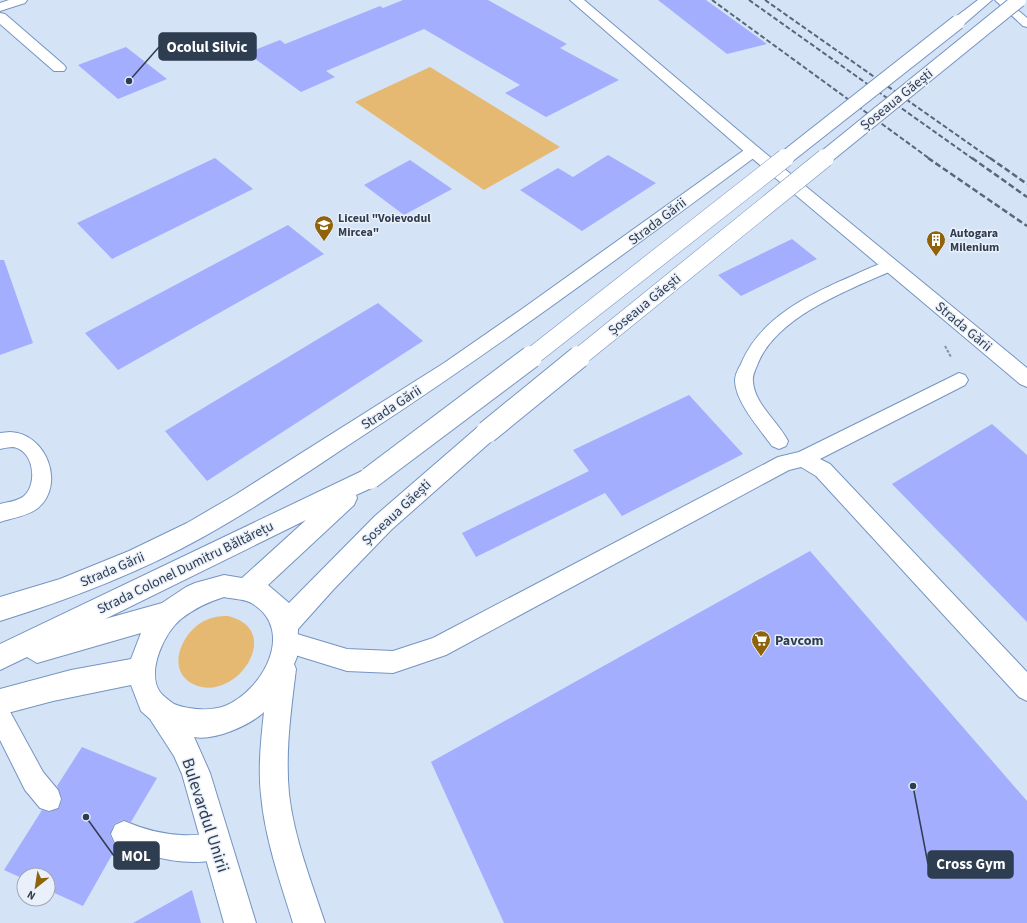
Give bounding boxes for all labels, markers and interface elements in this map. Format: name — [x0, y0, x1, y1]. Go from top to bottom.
callout: Ocolul Silvic — [159, 33, 256, 60]
text: Ocolul Silvic — [166, 37, 248, 58]
street label: Șoseaua Găești — [856, 64, 937, 135]
street label: Strada Gării — [624, 193, 691, 250]
place label: Liceul "Voievodul Mircea" — [338, 210, 431, 241]
school or university icon: Liceul "Voievodul Mircea" — [313, 214, 335, 242]
place label: Autogara Milenium — [949, 225, 999, 256]
building icon: Autogara Milenium — [925, 229, 947, 257]
street label: Șoseaua Găești — [604, 269, 685, 340]
street label: Strada Gării — [931, 297, 996, 356]
street label: Strada Gării — [357, 381, 426, 435]
street label: Șoseaua Găești — [357, 475, 436, 550]
street label: Strada Colonel Dumitru Băltărețu — [94, 516, 277, 619]
street label: Strada Gării — [77, 547, 148, 593]
supermarket icon: Pavcom — [750, 629, 772, 657]
place label: Pavcom — [775, 631, 823, 651]
street label: Bulevardul Unirii — [175, 755, 235, 876]
callout: MOL — [114, 842, 159, 869]
text: MOL — [121, 846, 151, 867]
callout: Cross Gym — [928, 851, 1013, 878]
text: Cross Gym — [936, 854, 1006, 875]
north arrow — [16, 867, 56, 907]
text: N — [24, 887, 38, 904]

